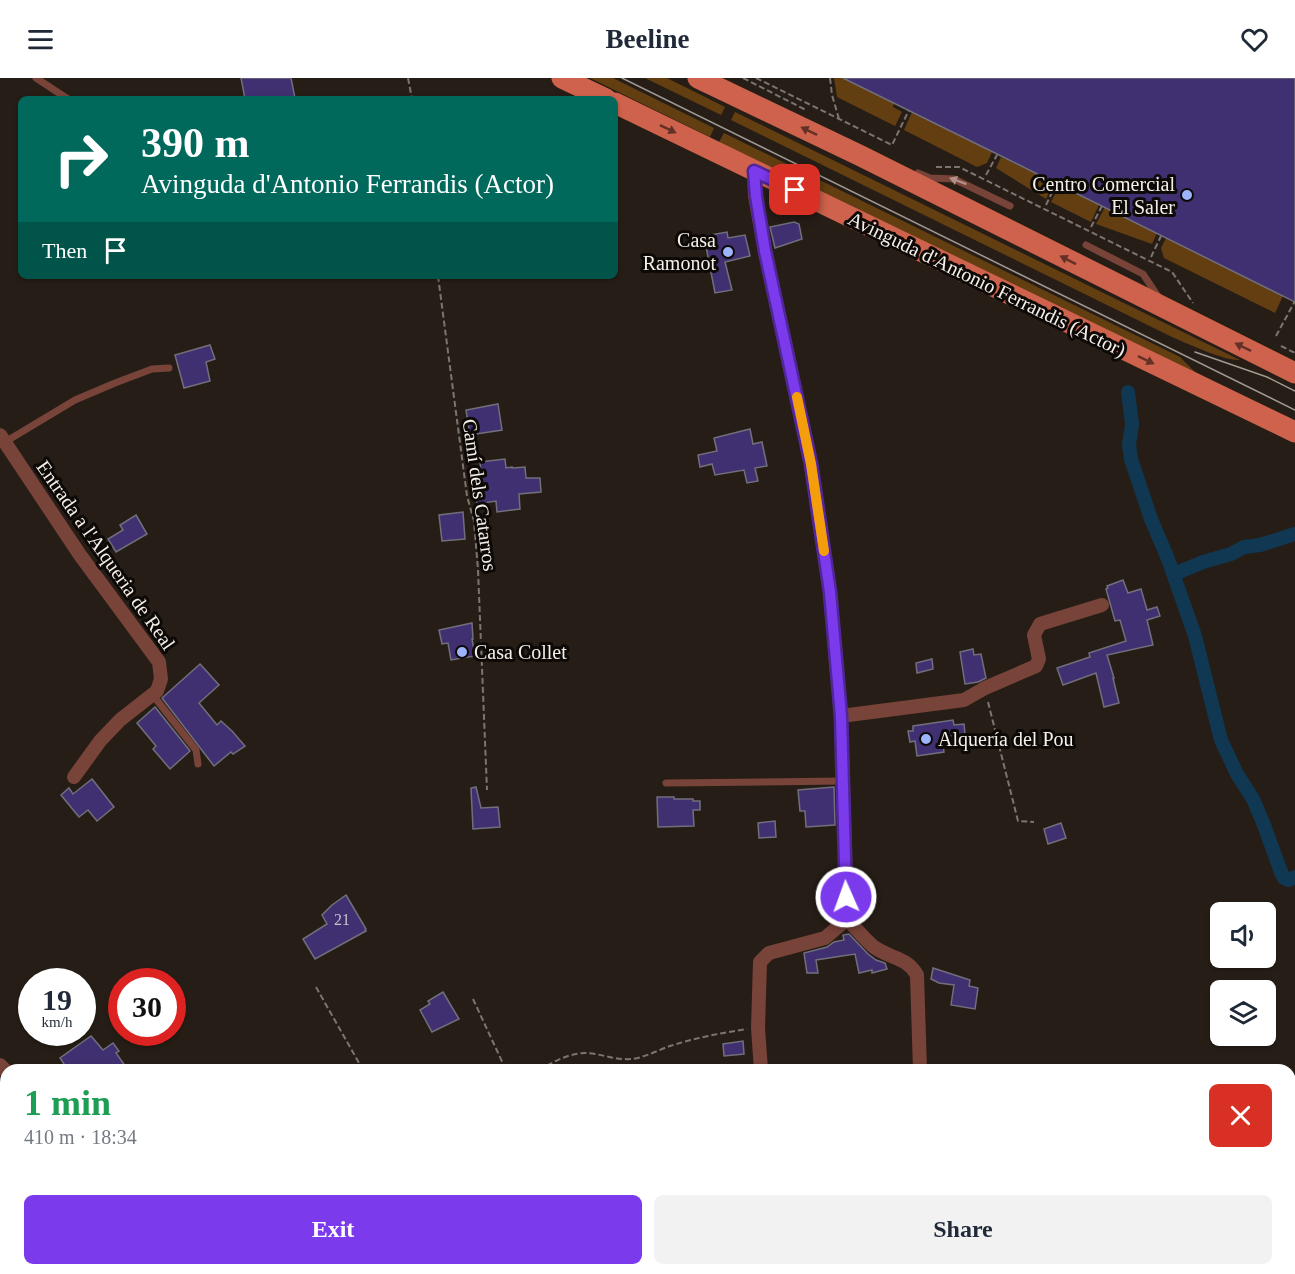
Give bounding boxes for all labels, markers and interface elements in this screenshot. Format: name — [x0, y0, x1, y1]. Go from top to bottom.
icon: menu — [24, 23, 57, 56]
icon: heart — [1238, 23, 1271, 56]
text: Beeline — [606, 24, 689, 54]
icon: right — [42, 120, 120, 198]
text: 390 m — [141, 120, 250, 166]
one-way arrow — [659, 124, 676, 133]
one-way arrow — [800, 126, 817, 135]
pin — [769, 164, 820, 215]
text: Avinguda d'Antonio Ferrandis (Actor) — [141, 169, 554, 199]
icon: arrive — [778, 173, 811, 206]
place label: Centro Comercial El Saler — [1032, 173, 1175, 218]
one-way arrow — [948, 176, 966, 186]
marker: Centro Comercial El Saler — [1180, 188, 1194, 202]
street label: Avinguda d'Antonio Ferrandis (Actor) — [844, 207, 1129, 362]
place label: Casa Ramonot — [643, 229, 716, 274]
icon: arrive — [99, 234, 132, 267]
text: Then — [42, 238, 87, 263]
marker: Casa Ramonot — [721, 245, 735, 259]
one-way arrow — [1059, 255, 1076, 265]
one-way arrow — [1234, 342, 1251, 352]
one-way arrow — [1137, 355, 1154, 365]
street label: Camí dels Catarros — [458, 418, 502, 573]
street label: Entrada a l'Alqueria de Real — [31, 456, 180, 655]
place label: Casa Collet — [474, 641, 567, 663]
marker: Casa Collet — [455, 645, 469, 659]
place label: Alquería del Pou — [938, 728, 1074, 751]
marker: Alquería del Pou — [919, 732, 933, 746]
position arrow — [814, 865, 878, 929]
map controls — [1210, 902, 1276, 1046]
button: sound — [1210, 902, 1276, 968]
house number: 21 — [334, 911, 350, 928]
speed limit sign: 30 — [108, 968, 186, 1046]
button: layers — [1210, 980, 1276, 1046]
text: 19 — [42, 983, 72, 1016]
text: km/h — [42, 1014, 72, 1030]
text: 1 min — [24, 1083, 111, 1123]
button: close — [1209, 1084, 1272, 1147]
text: 410 m · 18:34 — [24, 1126, 137, 1148]
button: Exit — [24, 1195, 642, 1264]
button: Share — [654, 1195, 1272, 1264]

